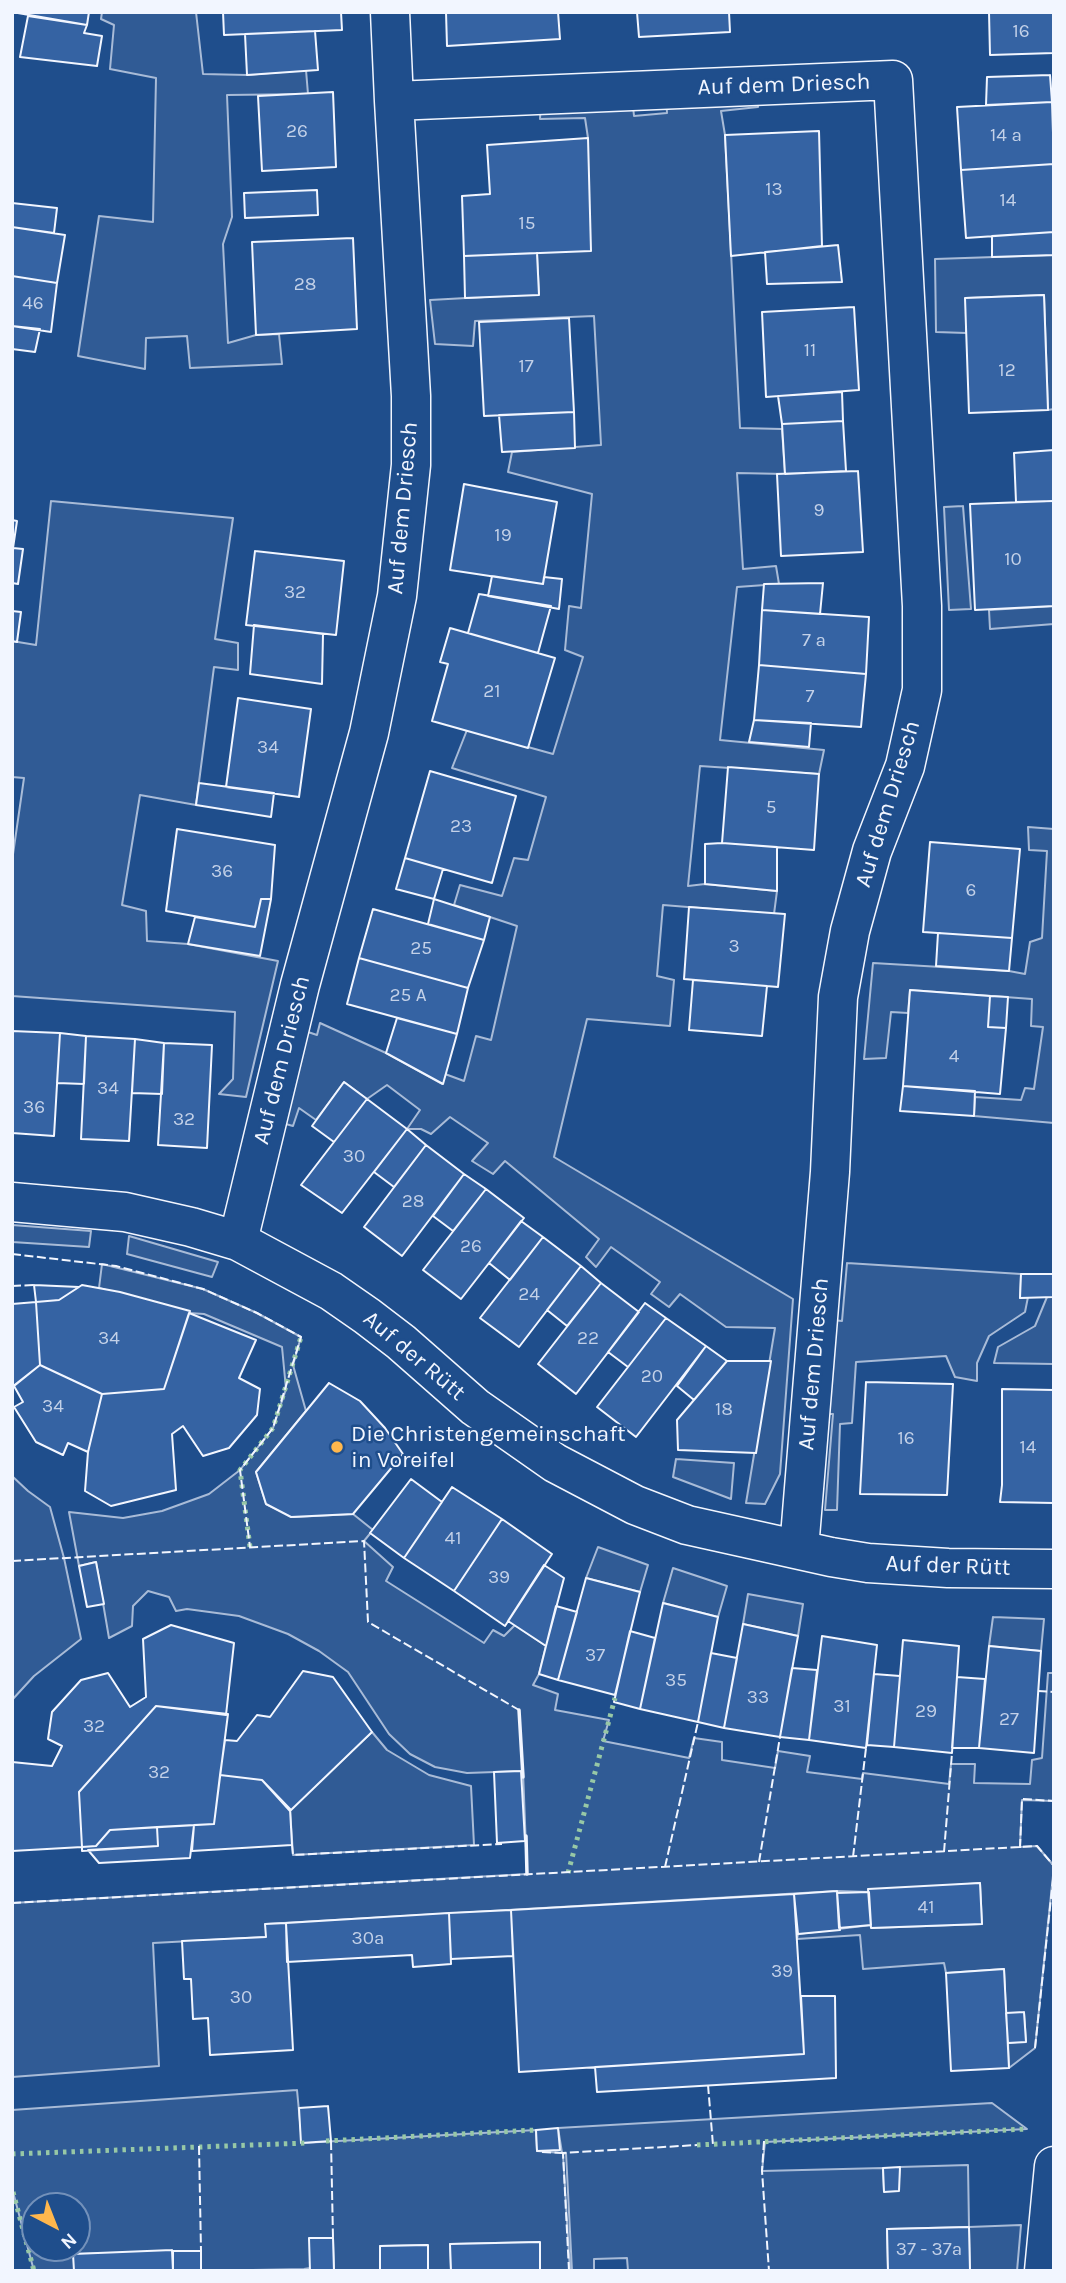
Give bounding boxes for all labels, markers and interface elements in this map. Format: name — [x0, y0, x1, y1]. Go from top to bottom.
house number: 16 — [1012, 21, 1030, 43]
street label: Auf dem Driesch — [697, 68, 871, 102]
house number: 26 — [286, 121, 308, 143]
house number: 14 a — [990, 125, 1022, 147]
house number: 13 — [765, 179, 783, 201]
house number: 14 — [1000, 190, 1016, 212]
house number: 15 — [518, 213, 536, 235]
house number: 28 — [294, 274, 316, 296]
house number: 46 — [22, 293, 44, 315]
house number: 11 — [804, 340, 816, 362]
house number: 17 — [518, 356, 534, 378]
house number: 12 — [998, 360, 1016, 382]
street label: Auf dem Driesch — [382, 421, 424, 595]
house number: 9 — [813, 500, 825, 522]
house number: 19 — [494, 525, 512, 547]
house number: 10 — [1004, 549, 1022, 571]
house number: 32 — [284, 582, 306, 604]
house number: 7 a — [802, 630, 826, 652]
house number: 21 — [483, 681, 501, 703]
house number: 7 — [806, 686, 814, 708]
street label: Auf dem Driesch — [850, 717, 926, 891]
house number: 34 — [257, 737, 279, 759]
house number: 5 — [766, 797, 776, 819]
house number: 23 — [450, 816, 472, 838]
house number: 36 — [211, 861, 233, 883]
house number: 6 — [966, 880, 976, 902]
house number: 3 — [728, 936, 740, 958]
house number: 25 — [410, 938, 432, 960]
street label: Auf dem Driesch — [248, 973, 316, 1147]
house number: 25 A — [389, 985, 427, 1007]
house number: 4 — [949, 1046, 959, 1068]
house number: 34 — [97, 1078, 119, 1100]
house number: 36 — [23, 1097, 45, 1119]
house number: 32 — [173, 1109, 195, 1131]
house number: 30 — [343, 1146, 365, 1168]
house number: 28 — [402, 1191, 424, 1213]
house number: 26 — [460, 1236, 482, 1258]
street label: Auf dem Driesch — [793, 1277, 835, 1451]
house number: 24 — [518, 1284, 540, 1306]
street label: Auf der Rütt — [357, 1305, 471, 1407]
house number: 34 — [98, 1328, 120, 1350]
house number: 22 — [577, 1328, 599, 1350]
house number: 20 — [641, 1366, 663, 1388]
house number: 34 — [42, 1396, 64, 1418]
house number: 18 — [715, 1399, 733, 1421]
place label: Die Christengemeinschaft in Voreifel — [351, 1420, 626, 1474]
house number: 16 — [897, 1428, 915, 1450]
house number: 14 — [1020, 1437, 1036, 1459]
marker: Die Christengemeinschaft in Voreifel — [329, 1439, 345, 1455]
house number: 41 — [445, 1528, 461, 1550]
street label: Auf der Rütt — [885, 1550, 1011, 1582]
house number: 39 — [488, 1567, 510, 1589]
house number: 37 — [585, 1645, 605, 1667]
house number: 35 — [665, 1670, 687, 1692]
house number: 33 — [747, 1687, 769, 1709]
house number: 31 — [833, 1696, 851, 1718]
house number: 29 — [915, 1701, 937, 1723]
house number: 27 — [999, 1709, 1019, 1731]
house number: 32 — [83, 1716, 105, 1738]
house number: 32 — [148, 1762, 170, 1784]
house number: 41 — [918, 1897, 934, 1919]
house number: 30a — [352, 1928, 384, 1950]
house number: 39 — [771, 1961, 793, 1983]
house number: 30 — [230, 1987, 252, 2009]
north arrow — [21, 2192, 91, 2262]
text: N — [56, 2228, 81, 2254]
house number: 37 - 37a — [896, 2239, 962, 2261]

